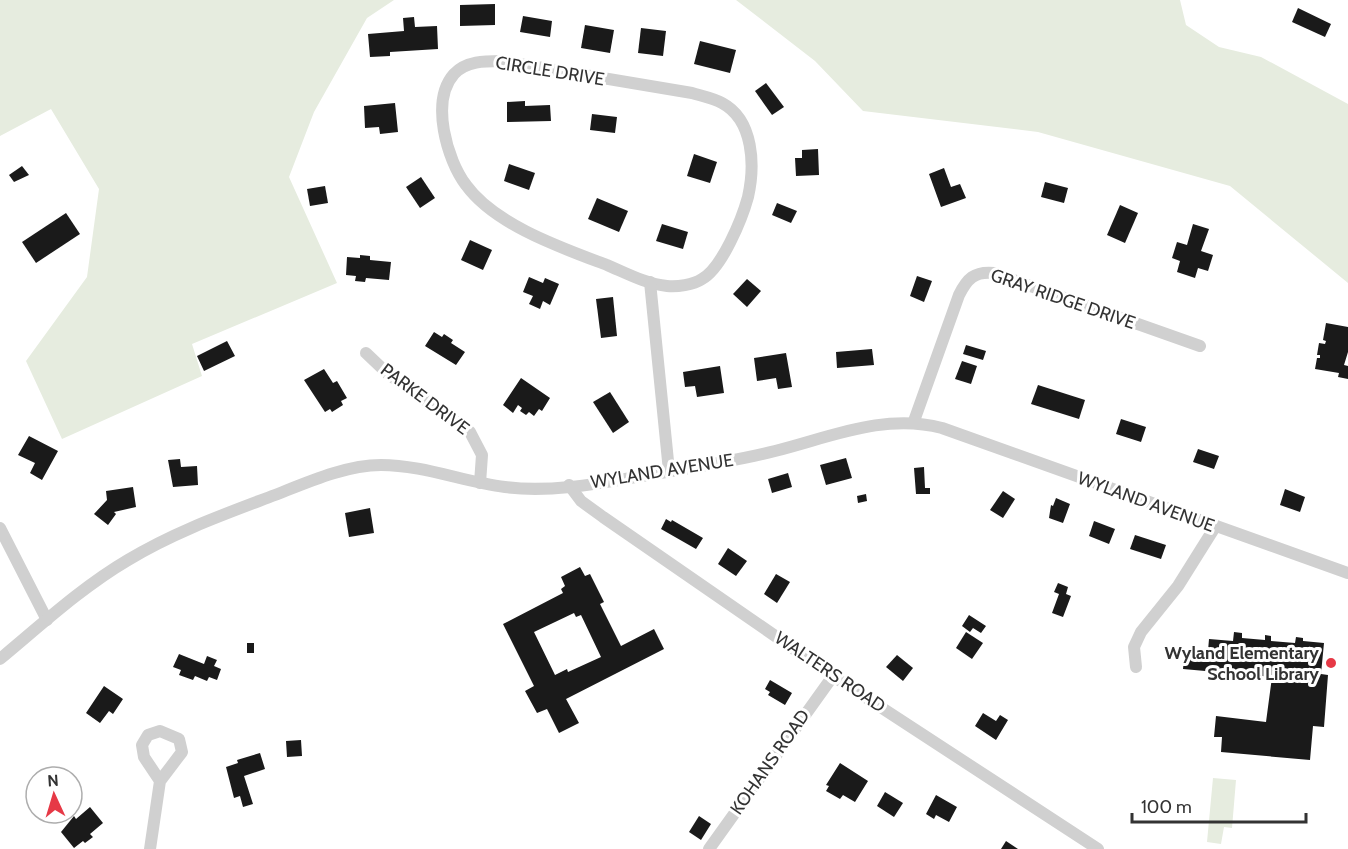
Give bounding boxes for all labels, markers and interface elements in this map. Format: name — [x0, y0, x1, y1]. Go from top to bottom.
street label: CIRCLE DRIVE — [494, 52, 606, 90]
street label: GRAY RIDGE DRIVE — [988, 264, 1138, 334]
street label: PARKE DRIVE — [376, 359, 474, 439]
street label: WYLAND AVENUE — [589, 449, 735, 493]
street label: WYLAND AVENUE — [1075, 467, 1217, 537]
street label: WALTERS ROAD — [770, 627, 890, 717]
place label: Wyland Elementary School Library — [1165, 642, 1319, 685]
marker: Wyland Elementary School Library — [1324, 656, 1338, 670]
street label: KOHANS ROAD — [726, 705, 814, 819]
north arrow — [24, 765, 84, 825]
text: N — [47, 771, 59, 790]
scale bar — [1132, 786, 1306, 824]
text: 100 m — [1141, 796, 1192, 818]

